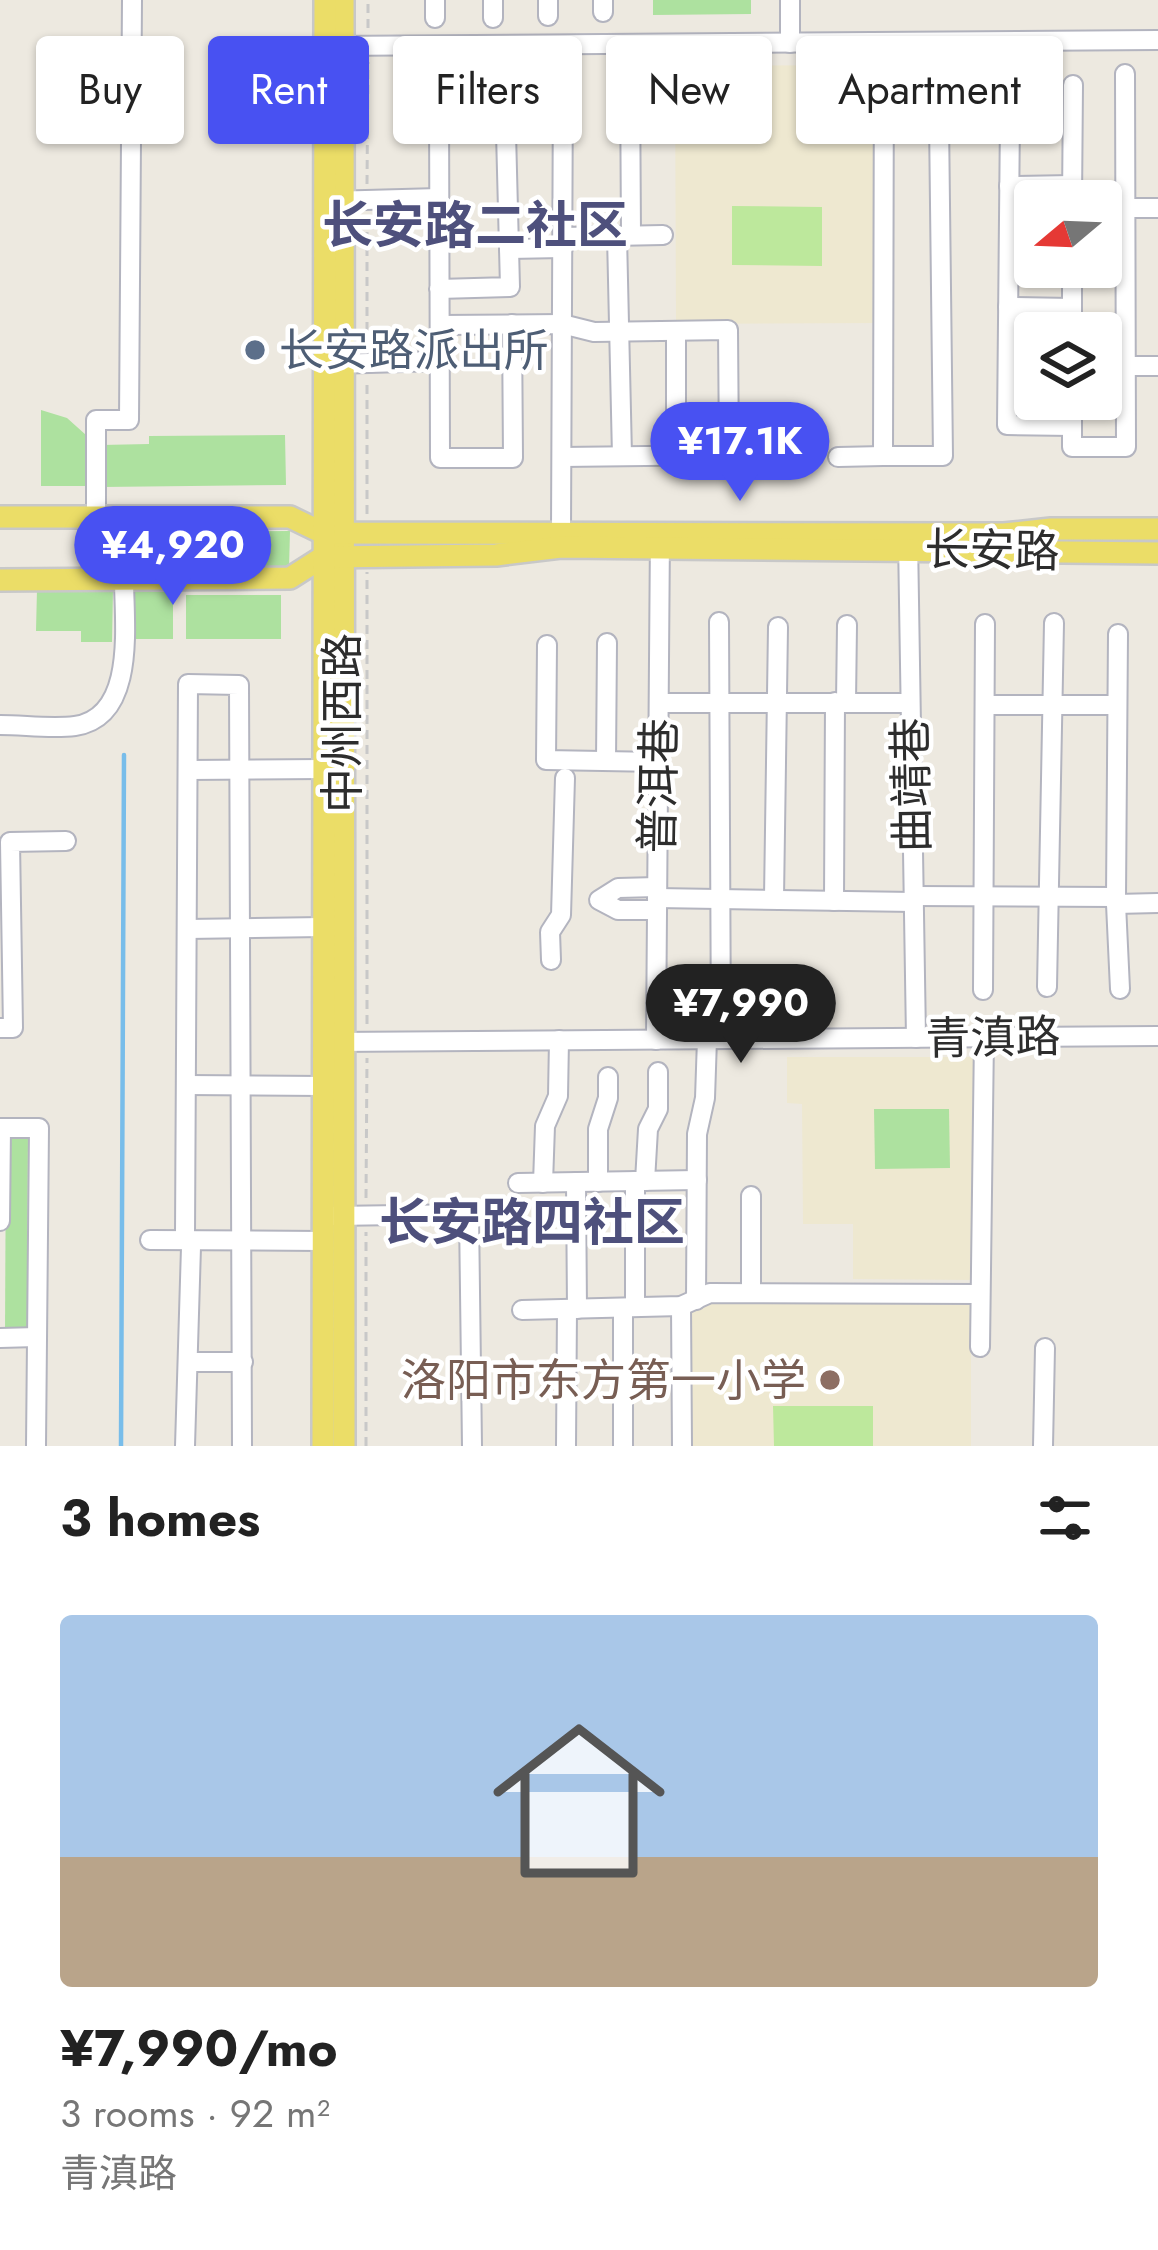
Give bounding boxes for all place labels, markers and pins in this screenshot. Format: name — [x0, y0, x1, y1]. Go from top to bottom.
place label: 长安路派出所 — [279, 318, 549, 383]
marker: 长安路派出所 — [242, 337, 268, 363]
pin: ¥17.1K — [642, 402, 838, 504]
pin: ¥4,920 — [75, 506, 271, 608]
pin: ¥7,990 — [643, 964, 839, 1066]
place label: 洛阳市东方第一小学 — [401, 1348, 806, 1413]
marker: 洛阳市东方第一小学 — [817, 1367, 843, 1393]

